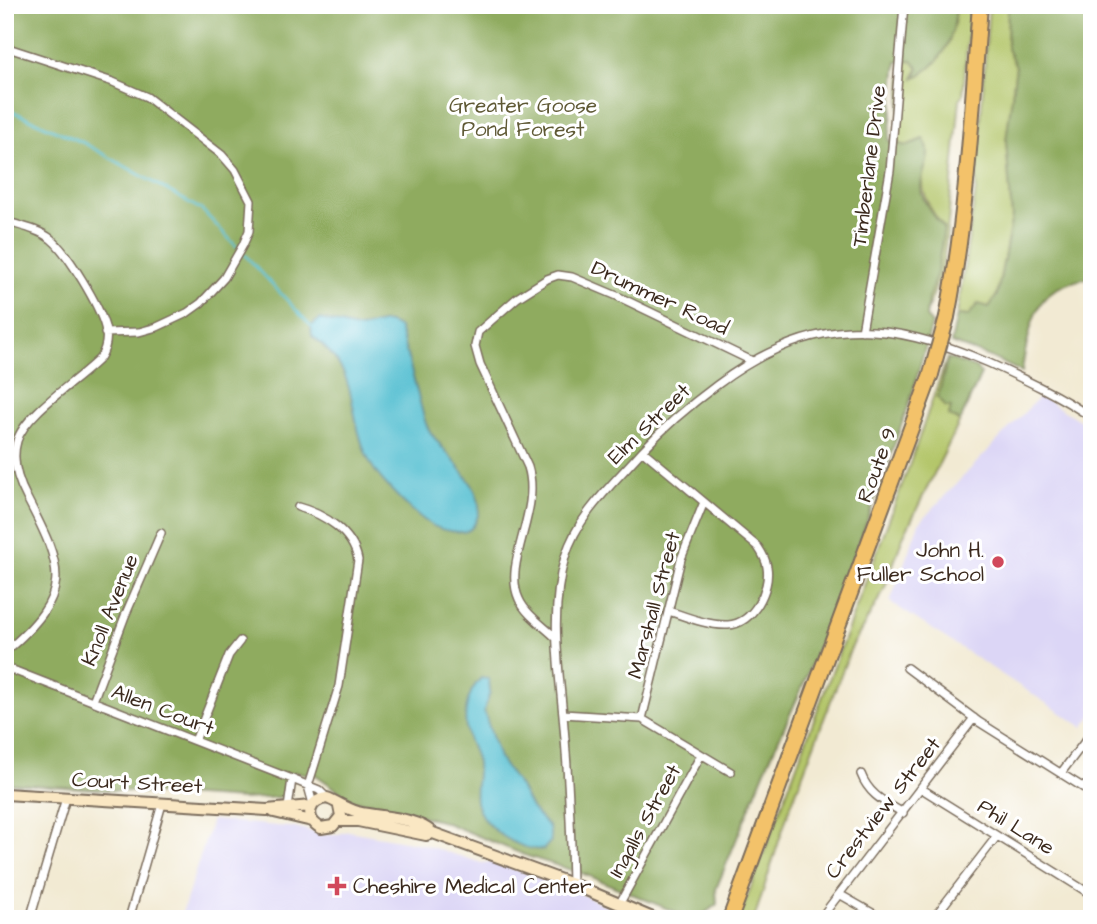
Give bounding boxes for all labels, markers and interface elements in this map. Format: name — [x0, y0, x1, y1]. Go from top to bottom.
street label: Timberlane Drive — [845, 84, 893, 248]
park label: Greater Goose Pond Forest — [449, 91, 597, 144]
street label: Drummer Road — [587, 254, 733, 343]
street label: Elm Street — [601, 377, 697, 471]
street label: Route 9 — [850, 424, 904, 506]
street label: Marshall Street — [620, 528, 688, 682]
place label: John H. Fuller School — [857, 536, 984, 589]
street label: Knoll Avenue — [74, 550, 146, 670]
marker: John H. Fuller School — [990, 554, 1006, 570]
street label: Allen Court — [108, 677, 219, 743]
street label: Crestview Street — [818, 731, 948, 885]
street label: Ingalls Street — [602, 759, 690, 884]
street label: Court Street — [71, 765, 203, 801]
street label: Phil Lane — [972, 792, 1060, 862]
place label: Cheshire Medical Center — [353, 872, 592, 901]
marker: Cheshire Medical Center — [327, 876, 347, 896]

